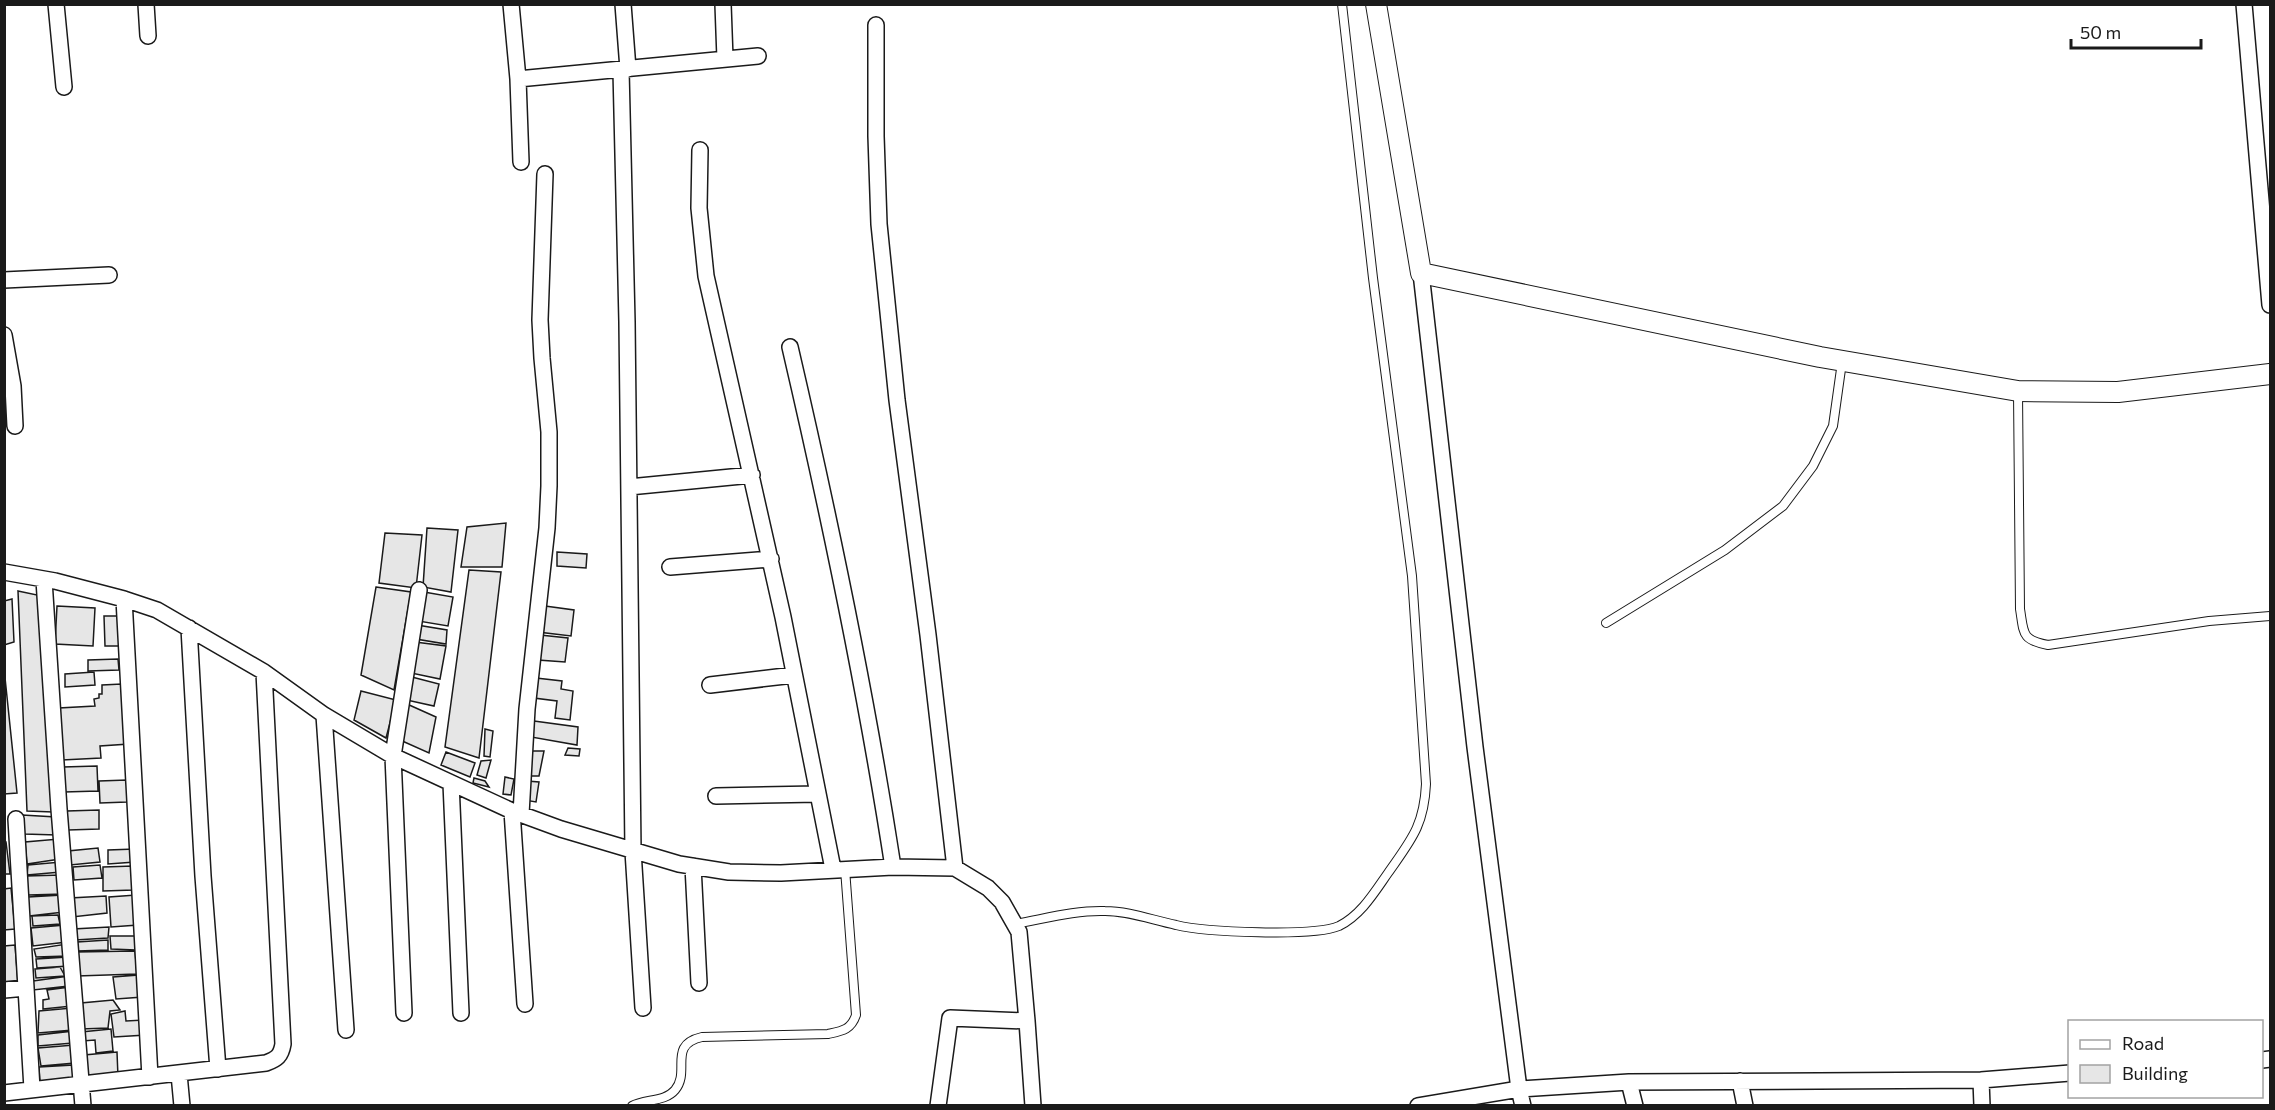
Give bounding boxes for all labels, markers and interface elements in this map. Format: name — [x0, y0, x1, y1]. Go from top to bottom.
scale bar — [2071, 12, 2202, 50]
text: 50 m — [2080, 21, 2121, 43]
legend — [2068, 1020, 2263, 1098]
text: Road — [2122, 1032, 2164, 1054]
text: Building — [2122, 1062, 2188, 1084]

